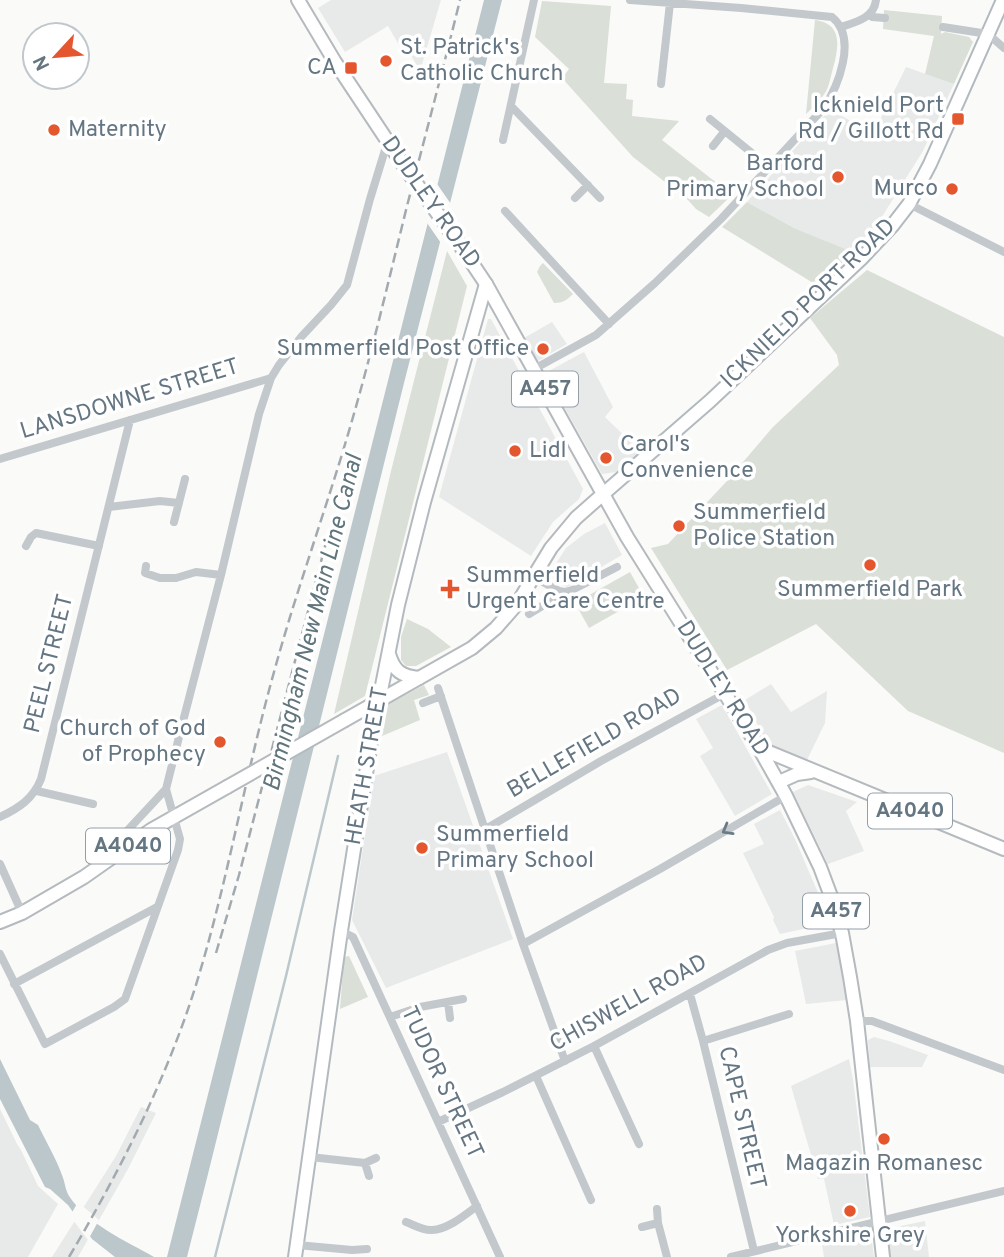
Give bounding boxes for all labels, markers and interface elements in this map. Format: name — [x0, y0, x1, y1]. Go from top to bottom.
north arrow — [21, 21, 91, 91]
place label: St. Patrick's Catholic Church — [400, 34, 564, 89]
text: N — [29, 51, 56, 74]
marker: St. Patrick's Catholic Church — [378, 53, 394, 69]
place label: CA — [307, 54, 337, 83]
marker: CA — [343, 60, 359, 76]
place label: Icknield Port Rd / Gillott Rd — [798, 92, 944, 147]
marker: Icknield Port Rd / Gillott Rd — [950, 111, 966, 127]
place label: Maternity — [68, 116, 167, 145]
marker: Maternity — [46, 122, 62, 138]
street label: DUDLEY ROAD — [374, 131, 486, 275]
place label: Barford Primary School — [666, 150, 824, 205]
marker: Barford Primary School — [830, 169, 846, 185]
place label: Murco — [874, 175, 938, 204]
marker: Murco — [944, 181, 960, 197]
street label: ICKNIELD PORT ROAD — [715, 213, 903, 395]
place label: Summerfield Post Office — [277, 335, 529, 364]
marker: Summerfield Post Office — [535, 341, 551, 357]
street label: LANSDOWNE STREET — [17, 353, 243, 447]
road number: A457 — [512, 372, 578, 406]
place label: Carol's Convenience — [620, 431, 754, 486]
place label: Lidl — [529, 437, 567, 466]
marker: Lidl — [507, 443, 523, 459]
water label: Birmingham New Main Line Canal — [258, 450, 371, 794]
marker: Carol's Convenience — [598, 450, 614, 466]
place label: Summerfield Police Station — [693, 499, 835, 554]
marker: Summerfield Police Station — [671, 518, 687, 534]
marker: Summerfield Park — [862, 557, 878, 573]
place label: Summerfield Urgent Care Centre — [466, 562, 665, 617]
place label: Summerfield Park — [777, 576, 963, 605]
marker: Summerfield Urgent Care Centre — [440, 579, 460, 599]
street label: PEEL STREET — [19, 591, 81, 737]
street label: DUDLEY ROAD — [669, 616, 775, 762]
street label: BELLEFIELD ROAD — [503, 682, 687, 806]
street label: HEATH STREET — [340, 684, 396, 848]
place label: Church of God of Prophecy — [59, 715, 206, 770]
marker: Church of God of Prophecy — [212, 734, 228, 750]
road number: A4040 — [868, 794, 952, 828]
place label: Summerfield Primary School — [436, 821, 594, 876]
one-way arrow — [721, 822, 734, 835]
road number: A4040 — [86, 828, 170, 864]
marker: Summerfield Primary School — [414, 840, 430, 856]
road number: A457 — [803, 894, 869, 928]
street label: CHISWELL ROAD — [545, 949, 713, 1059]
street label: TUDOR STREET — [393, 1002, 489, 1164]
street label: CAPE STREET — [710, 1044, 772, 1192]
marker: Magazin Romanesc — [876, 1131, 892, 1147]
place label: Magazin Romanesc — [785, 1150, 983, 1179]
marker: Yorkshire Grey — [842, 1203, 858, 1219]
place label: Yorkshire Grey — [775, 1222, 925, 1251]

